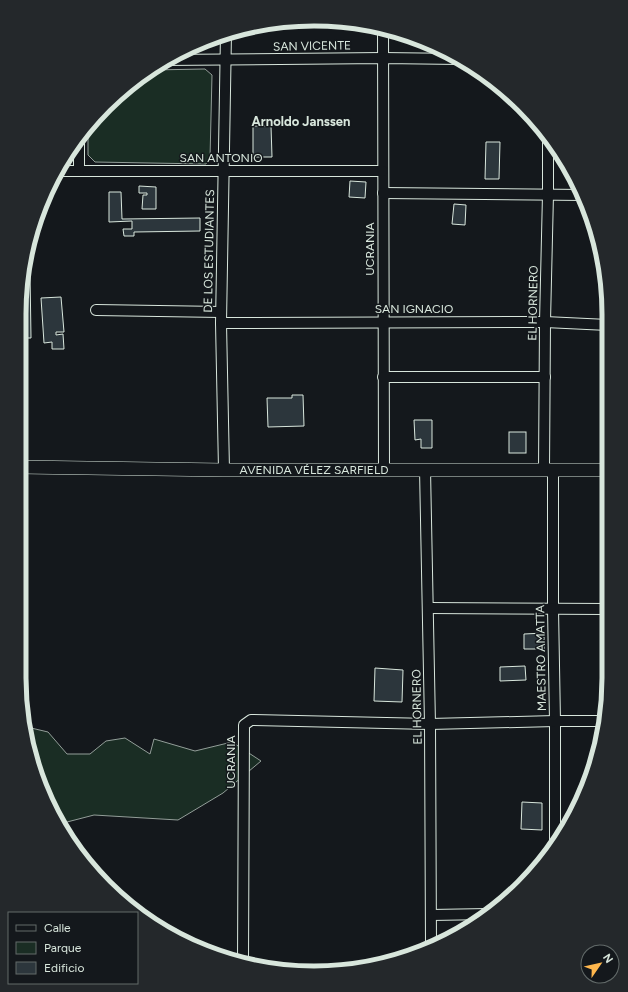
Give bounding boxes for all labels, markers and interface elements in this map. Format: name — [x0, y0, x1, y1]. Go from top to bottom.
street label: SAN VICENTE — [273, 38, 351, 54]
district label: Arnoldo Janssen — [252, 114, 350, 129]
street label: SAN ANTONIO — [180, 151, 262, 165]
street label: DE LOS ESTUDIANTES — [201, 189, 217, 313]
street label: UCRANIA — [363, 222, 377, 276]
street label: EL HORNERO — [525, 265, 541, 341]
street label: SAN IGNACIO — [375, 302, 453, 316]
street label: AVENIDA VÉLEZ SARFIELD — [240, 463, 388, 477]
street label: MAESTRO AMATTA — [533, 605, 549, 711]
street label: EL HORNERO — [409, 669, 425, 745]
street label: UCRANIA — [224, 735, 238, 789]
legend — [8, 912, 138, 984]
text: Calle — [44, 921, 71, 935]
text: Parque — [44, 941, 82, 955]
north arrow — [580, 944, 620, 984]
text: N — [600, 952, 616, 966]
text: Edificio — [44, 961, 84, 975]

